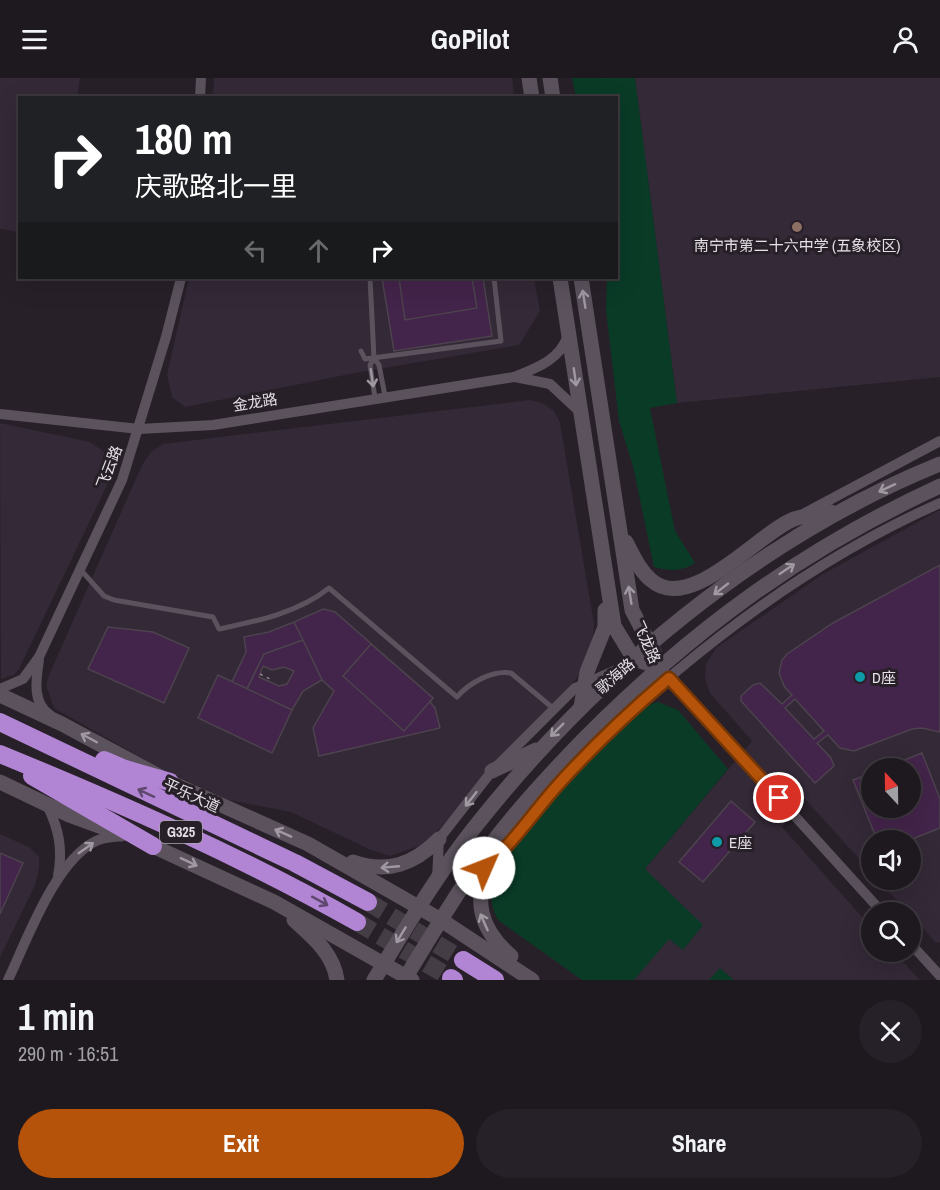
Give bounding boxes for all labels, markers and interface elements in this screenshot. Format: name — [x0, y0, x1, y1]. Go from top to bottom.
text: GoPilot — [431, 21, 509, 57]
icon: menu — [18, 23, 51, 56]
icon: person — [889, 23, 922, 56]
text: 180 m — [135, 111, 233, 167]
icon: right — [36, 120, 114, 198]
text: 庆歌路北一里 — [135, 168, 297, 204]
marker: 南宁市第二十六中学 (五象校区) — [790, 220, 804, 234]
icon: left — [239, 234, 272, 267]
icon: ahead — [302, 234, 335, 267]
icon: right — [365, 234, 398, 267]
place label: 南宁市第二十六中学 (五象校区) — [694, 235, 900, 256]
one-way arrow — [579, 290, 590, 309]
one-way arrow — [570, 366, 581, 386]
one-way arrow — [367, 367, 378, 387]
street label: 金龙路 — [231, 388, 279, 416]
street label: 飞云路 — [91, 442, 127, 492]
one-way arrow — [878, 482, 896, 494]
one-way arrow — [778, 563, 795, 575]
one-way arrow — [713, 583, 729, 596]
one-way arrow — [624, 586, 635, 606]
street label: 飞龙路 — [628, 617, 666, 667]
street label: 歌海路 — [591, 653, 639, 699]
place label: D座 — [872, 667, 896, 688]
marker: D座 — [853, 670, 867, 684]
one-way arrow — [550, 723, 565, 738]
one-way arrow — [80, 732, 98, 744]
north arrow — [861, 758, 921, 818]
map controls — [861, 758, 921, 962]
pin — [753, 772, 804, 823]
street label: 平乐大道 — [160, 773, 224, 817]
icon: arrive — [762, 781, 795, 814]
one-way arrow — [138, 787, 156, 799]
one-way arrow — [464, 791, 477, 807]
road number: G325 — [160, 821, 202, 843]
one-way arrow — [275, 827, 293, 838]
button: sound — [861, 830, 921, 890]
place label: E座 — [729, 832, 752, 853]
marker: E座 — [710, 835, 724, 849]
position arrow — [452, 836, 516, 900]
one-way arrow — [78, 842, 94, 854]
one-way arrow — [180, 858, 198, 869]
one-way arrow — [380, 862, 400, 873]
one-way arrow — [311, 895, 328, 907]
button: search — [861, 902, 921, 962]
one-way arrow — [478, 914, 490, 932]
one-way arrow — [395, 926, 407, 943]
text: 1 min — [18, 993, 95, 1041]
button: close — [859, 1000, 922, 1063]
text: 290 m · 16:51 — [18, 1040, 118, 1067]
button: Exit — [18, 1109, 464, 1178]
button: Share — [476, 1109, 922, 1178]

